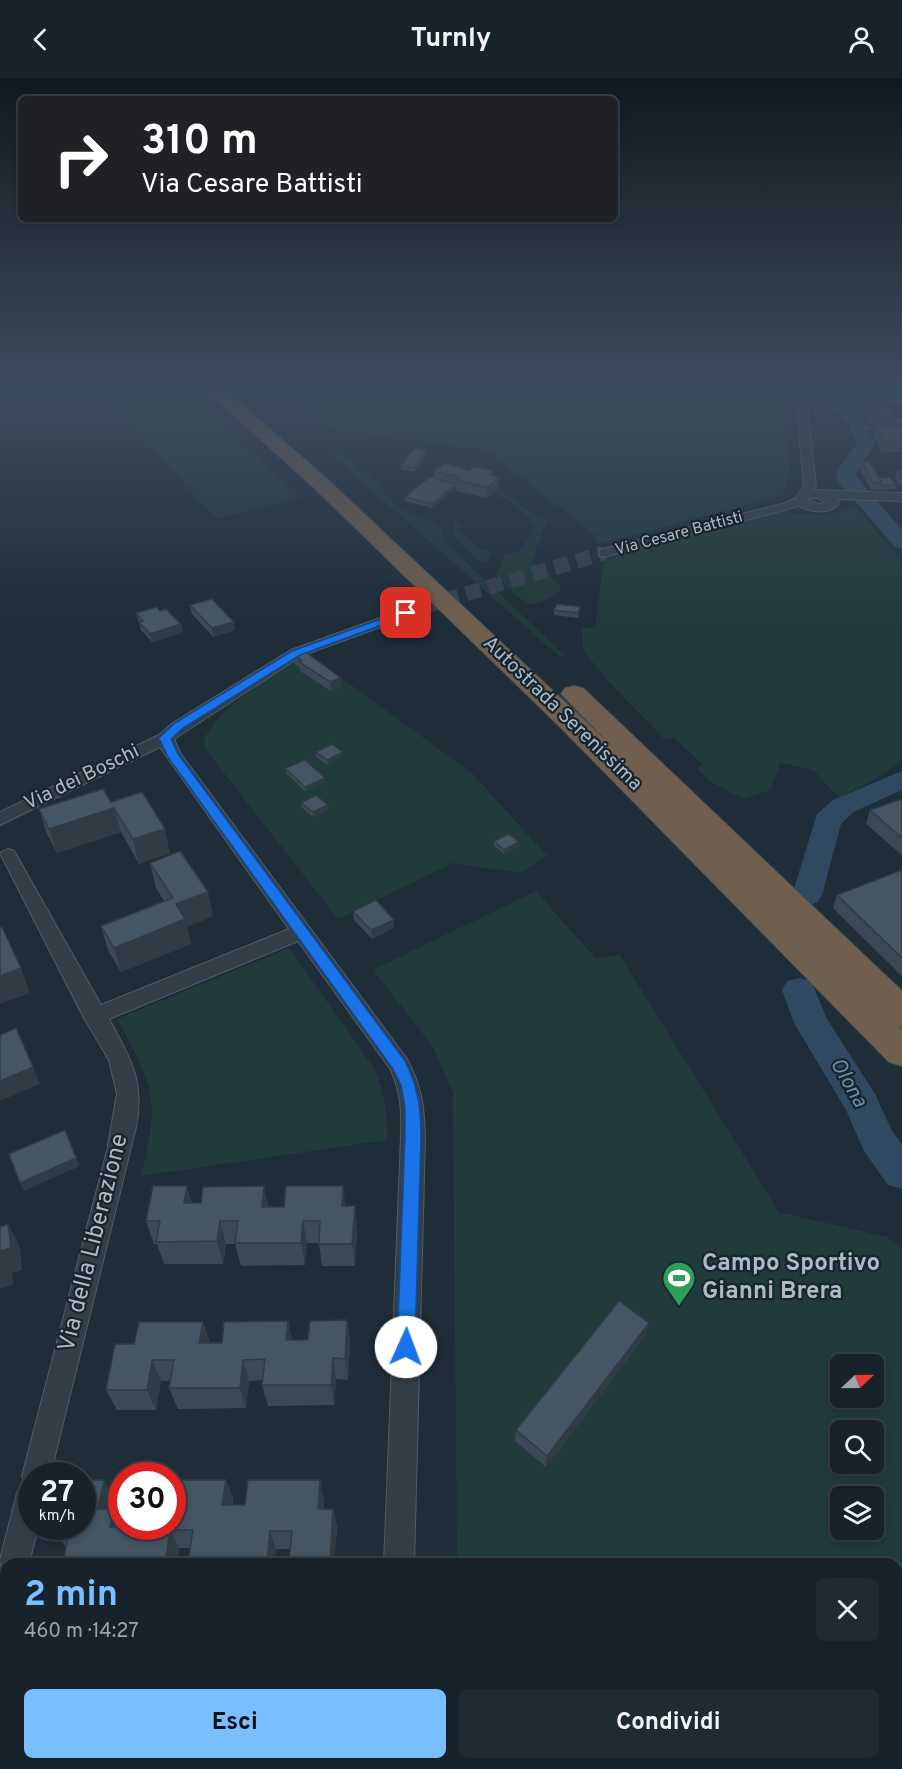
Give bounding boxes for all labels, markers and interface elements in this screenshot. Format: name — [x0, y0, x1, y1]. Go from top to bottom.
text: Turnly — [411, 22, 491, 56]
icon: back — [24, 23, 57, 56]
icon: person — [845, 23, 878, 56]
text: 310 m — [141, 116, 258, 169]
icon: right — [42, 120, 120, 198]
text: Via Cesare Battisti — [141, 168, 363, 202]
street label: Via Cesare Battisti — [613, 507, 745, 561]
pin — [380, 587, 431, 638]
icon: arrive — [389, 596, 422, 629]
street label: Autostrada Serenissima — [477, 631, 647, 797]
street label: Via dei Boschi — [20, 739, 144, 817]
water label: Olona — [823, 1053, 873, 1113]
street label: Via della Liberazione — [52, 1131, 136, 1355]
place label: Campo Sportivo Gianni Brera — [702, 1249, 880, 1307]
sports icon: Campo Sportivo Gianni Brera — [661, 1260, 697, 1307]
position arrow — [374, 1315, 438, 1379]
north arrow — [830, 1354, 884, 1408]
map controls — [830, 1354, 884, 1540]
button: search — [830, 1420, 884, 1474]
speed limit sign: 30 — [108, 1462, 186, 1540]
text: 27 — [40, 1475, 74, 1512]
button: layers — [830, 1486, 884, 1540]
text: km/h — [39, 1507, 75, 1526]
text: 2 min — [24, 1573, 118, 1619]
button: close — [816, 1578, 879, 1641]
text: 460 m · 14:27 — [24, 1619, 139, 1645]
button: Esci — [24, 1689, 446, 1758]
button: Condividi — [458, 1689, 879, 1758]

